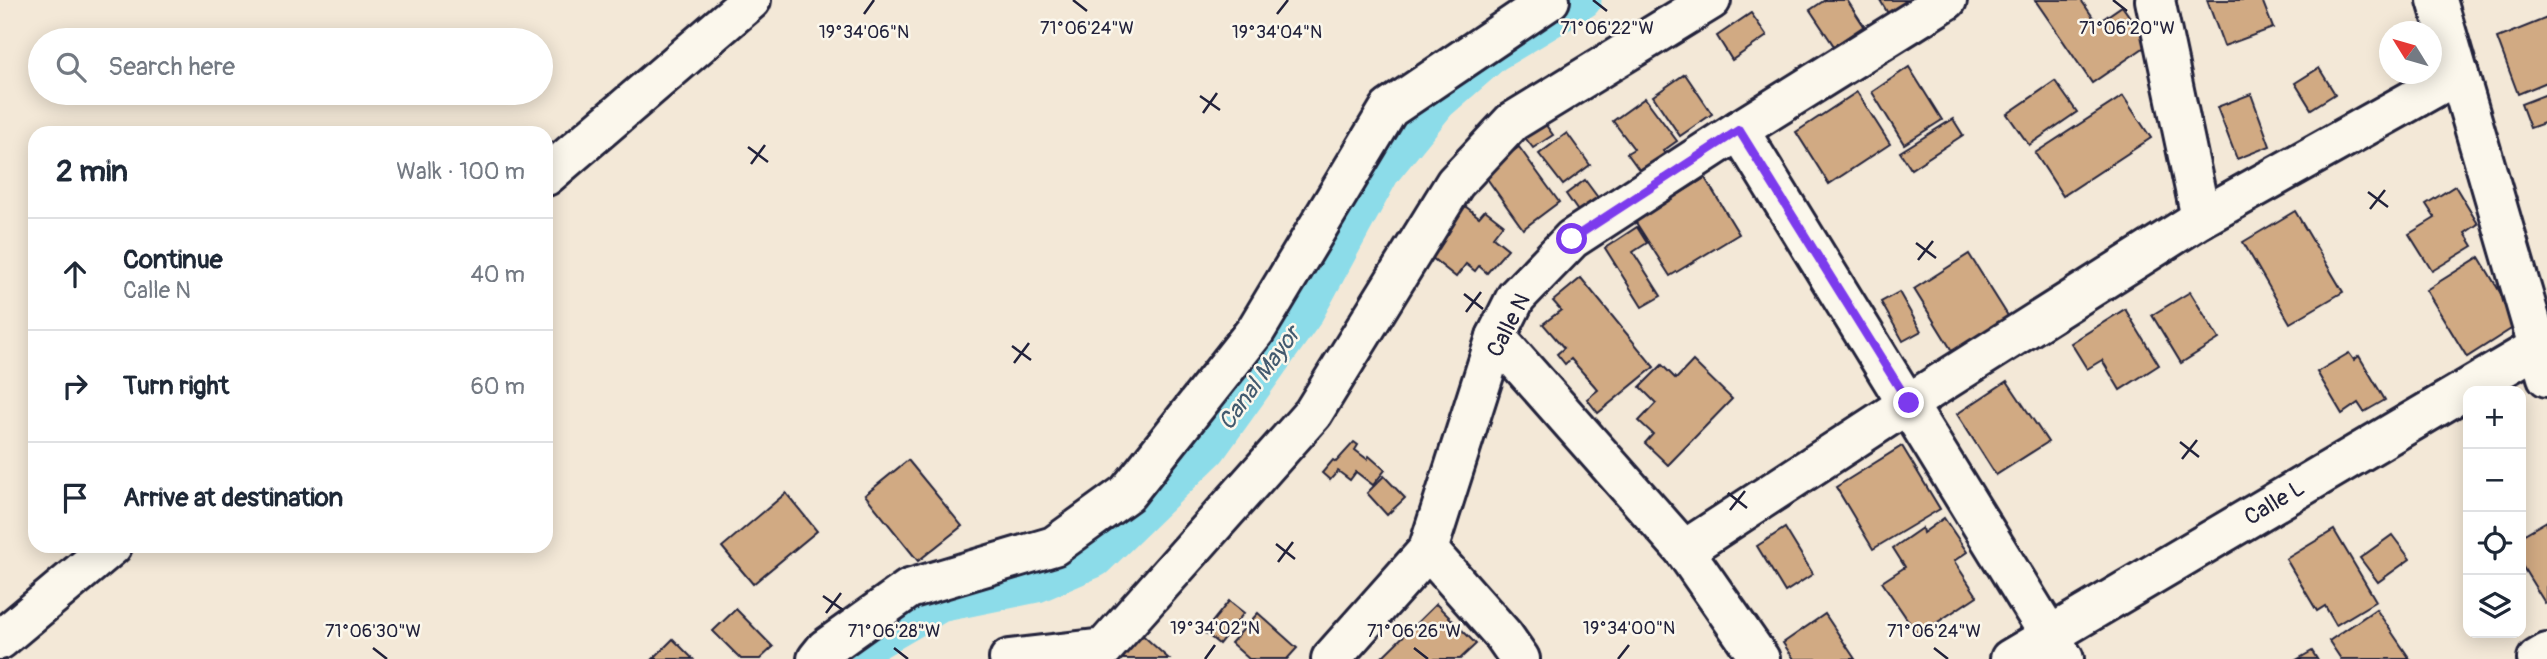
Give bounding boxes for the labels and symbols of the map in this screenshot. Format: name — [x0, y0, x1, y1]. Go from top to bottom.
text: 71°06'24"W — [1040, 17, 1134, 40]
text: 71°06'22"W — [1560, 17, 1654, 40]
text: 71°06'20"W — [2079, 17, 2175, 40]
text: 19°34'06"N — [819, 21, 909, 44]
text: 19°34'04"N — [1232, 21, 1322, 44]
north arrow — [2379, 21, 2442, 84]
route start — [1556, 223, 1587, 254]
street label: Calle N — [1480, 288, 1537, 362]
water label: Canal Mayor — [1212, 318, 1309, 436]
route end — [1893, 387, 1924, 418]
street label: Calle L — [2239, 473, 2310, 532]
text: 19°34'02"N — [1170, 617, 1260, 640]
text: 19°34'00"N — [1583, 617, 1675, 640]
text: 71°06'30"W — [325, 620, 421, 643]
text: 71°06'28"W — [848, 620, 940, 643]
text: 71°06'26"W — [1367, 620, 1461, 643]
text: 71°06'24"W — [1887, 620, 1981, 643]

